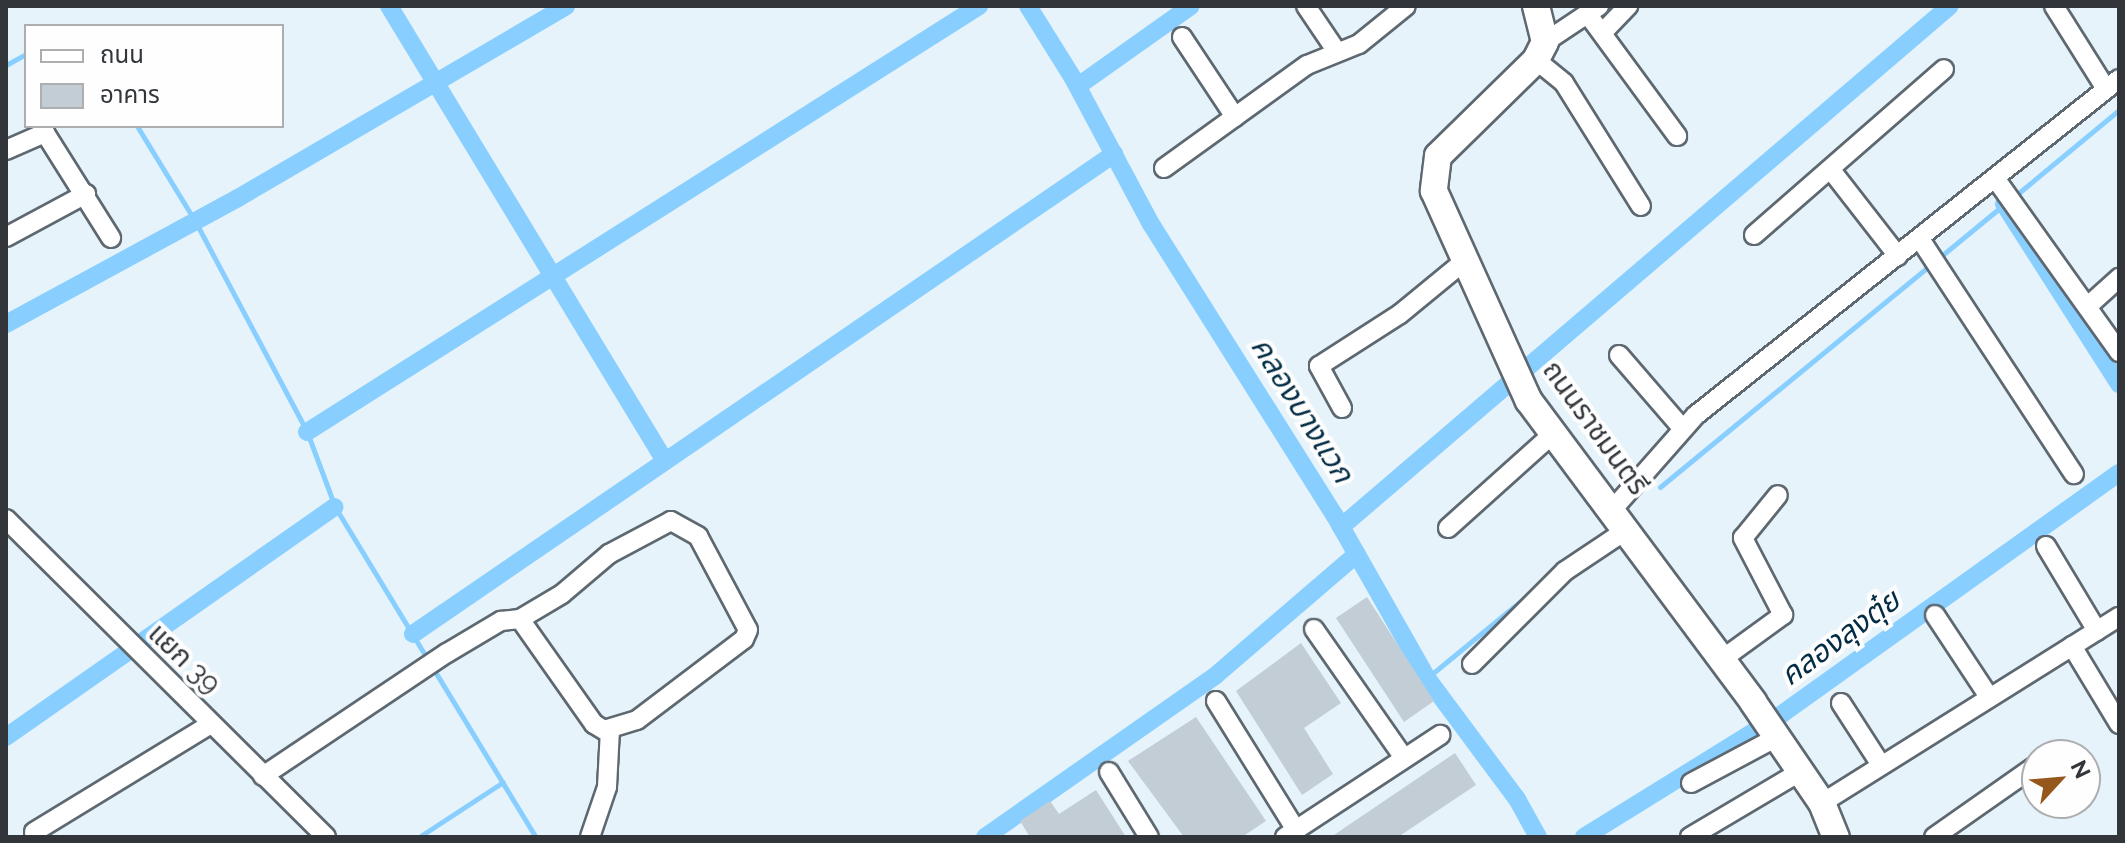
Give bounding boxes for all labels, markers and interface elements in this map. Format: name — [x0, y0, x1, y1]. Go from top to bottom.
legend — [24, 24, 284, 128]
text: ถนน — [100, 40, 144, 69]
text: อาคาร — [100, 80, 160, 109]
water label: คลองบางแวก — [1243, 331, 1361, 489]
street label: ถนนราชมนตรี — [1535, 354, 1655, 502]
water label: คลองลุงตุ๋ย — [1773, 583, 1907, 693]
street label: แยก 39 — [141, 617, 227, 701]
north arrow — [2021, 739, 2101, 819]
text: N — [2065, 756, 2096, 783]

